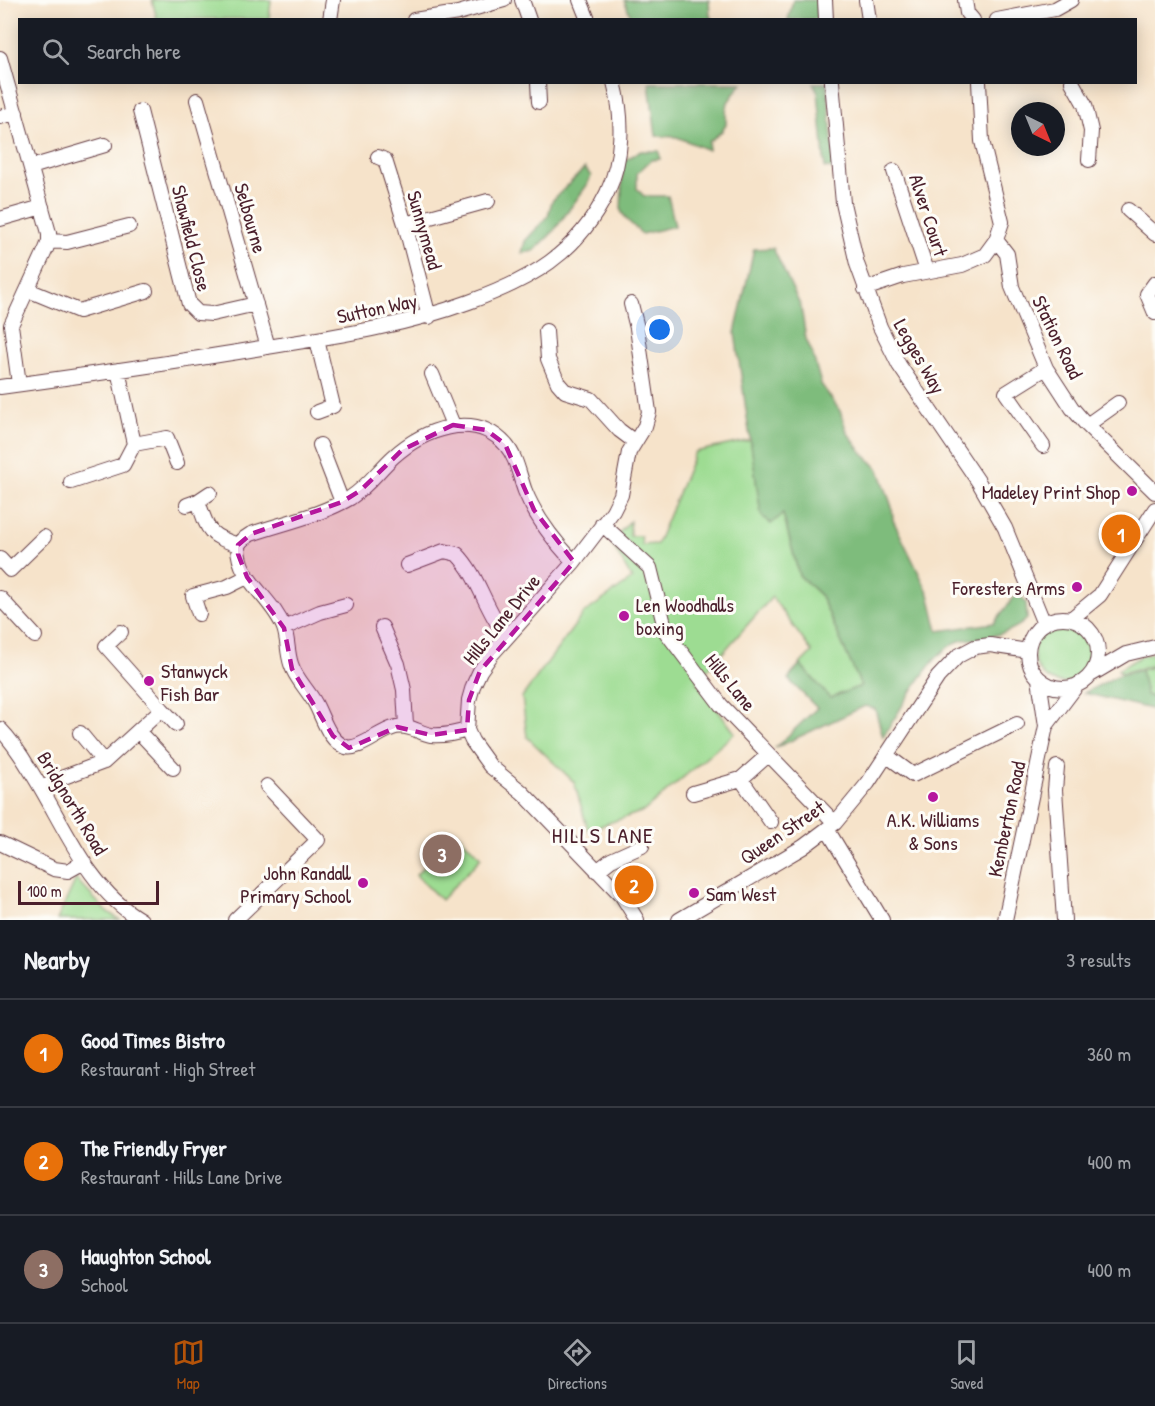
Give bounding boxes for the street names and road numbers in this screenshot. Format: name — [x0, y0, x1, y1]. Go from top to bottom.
street label: Alver Court — [903, 170, 955, 261]
street label: Selbourne — [228, 180, 274, 256]
street label: Shawfield Close — [166, 182, 218, 294]
street label: Sunnymead — [401, 187, 449, 273]
street label: Sutton Way — [334, 286, 420, 330]
street label: Station Road — [1026, 291, 1090, 383]
street label: Legges Way — [888, 314, 952, 398]
street label: Hills Lane Drive — [456, 568, 546, 670]
street label: Hills Lane — [699, 647, 763, 717]
street label: Bridgnorth Road — [31, 746, 115, 860]
street label: Kemberton Road — [981, 759, 1031, 879]
street label: Queen Street — [734, 793, 831, 870]

